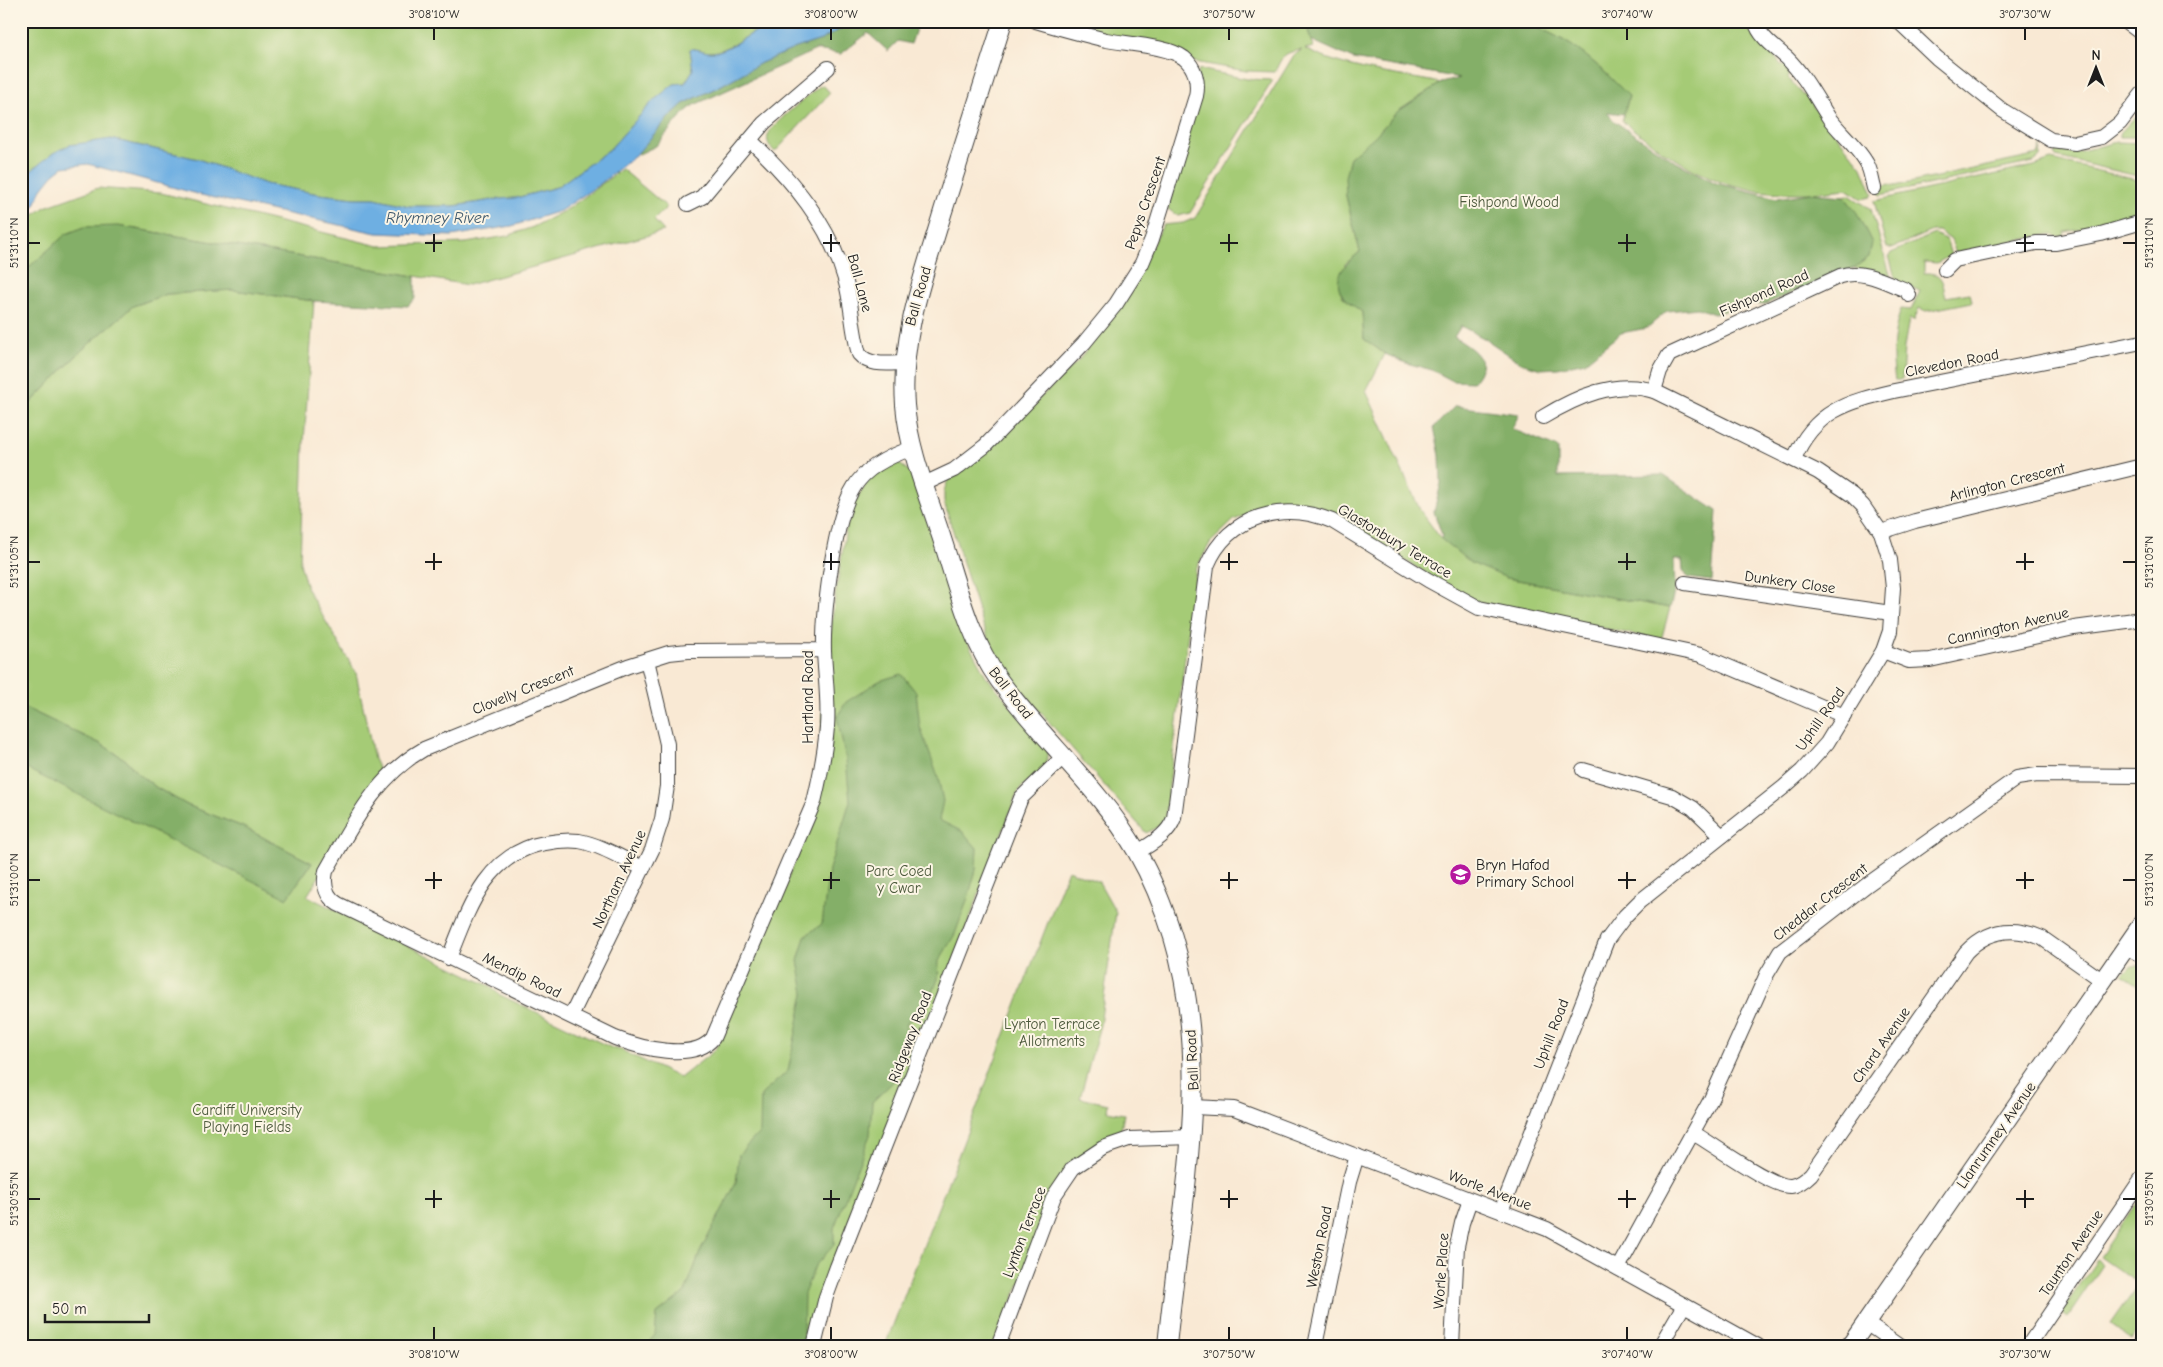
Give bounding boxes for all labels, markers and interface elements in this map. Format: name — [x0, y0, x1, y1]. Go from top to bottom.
text: 3°08'10"W — [409, 7, 460, 21]
text: 3°08'00"W — [804, 7, 858, 21]
text: 3°07'50"W — [1203, 7, 1256, 21]
text: 3°07'40"W — [1601, 7, 1653, 21]
text: 3°07'30"W — [1999, 7, 2051, 21]
north arrow — [2070, 42, 2120, 92]
text: N — [2091, 47, 2101, 64]
street label: Pepys Crescent — [1121, 154, 1170, 252]
park label: Fishpond Wood — [1459, 193, 1559, 211]
water label: Rhymney River — [386, 209, 489, 227]
text: 51°31'10"N — [7, 218, 21, 268]
text: 51°31'10"N — [2142, 218, 2156, 268]
street label: Ball Lane — [844, 252, 877, 314]
street label: Ball Road — [901, 264, 935, 328]
street label: Fishpond Road — [1717, 265, 1811, 321]
street label: Clevedon Road — [1904, 345, 2000, 381]
street label: Arlington Crescent — [1947, 459, 2067, 505]
street label: Glastonbury Terrace — [1335, 500, 1456, 582]
text: 51°31'05"N — [7, 536, 21, 588]
text: 51°31'05"N — [2142, 536, 2156, 588]
street label: Dunkery Close — [1743, 567, 1837, 597]
street label: Cannington Avenue — [1946, 603, 2071, 649]
street label: Hartland Road — [799, 650, 817, 744]
street label: Clovelly Crescent — [470, 661, 577, 719]
street label: Ball Road — [985, 663, 1037, 723]
street label: Uphill Road — [1791, 684, 1849, 754]
street label: Northam Avenue — [588, 826, 650, 931]
text: 51°31'00"N — [7, 853, 21, 907]
text: 51°31'00"N — [2142, 853, 2156, 907]
place label: Bryn Hafod Primary School — [1476, 856, 1574, 891]
street label: Cheddar Crescent — [1769, 859, 1872, 945]
park label: Parc Coed y Cwar — [866, 862, 932, 897]
school or university icon: Bryn Hafod Primary School — [1448, 862, 1472, 886]
street label: Mendip Road — [480, 948, 564, 1002]
street label: Ridgeway Road — [884, 989, 936, 1085]
street label: Uphill Road — [1529, 996, 1573, 1072]
street label: Chard Avenue — [1848, 1003, 1914, 1087]
park label: Lynton Terrace Allotments — [1004, 1015, 1100, 1050]
street label: Ball Road — [1181, 1029, 1203, 1091]
street label: Llanrumney Avenue — [1952, 1078, 2040, 1192]
park label: Cardiff University Playing Fields — [192, 1101, 302, 1136]
street label: Worle Avenue — [1446, 1166, 1535, 1214]
text: 51°30'55"N — [7, 1172, 21, 1226]
text: 51°30'55"N — [2142, 1172, 2156, 1226]
street label: Lynton Terrace — [998, 1184, 1050, 1280]
street label: Weston Road — [1302, 1204, 1336, 1290]
street label: Taunton Avenue — [2035, 1206, 2107, 1300]
street label: Worle Place — [1429, 1232, 1453, 1310]
scale bar — [45, 1292, 149, 1324]
text: 50 m — [52, 1300, 87, 1318]
text: 3°08'10"W — [409, 1347, 460, 1361]
text: 3°08'00"W — [804, 1347, 858, 1361]
text: 3°07'50"W — [1203, 1347, 1256, 1361]
text: 3°07'40"W — [1601, 1347, 1653, 1361]
text: 3°07'30"W — [1999, 1347, 2051, 1361]

